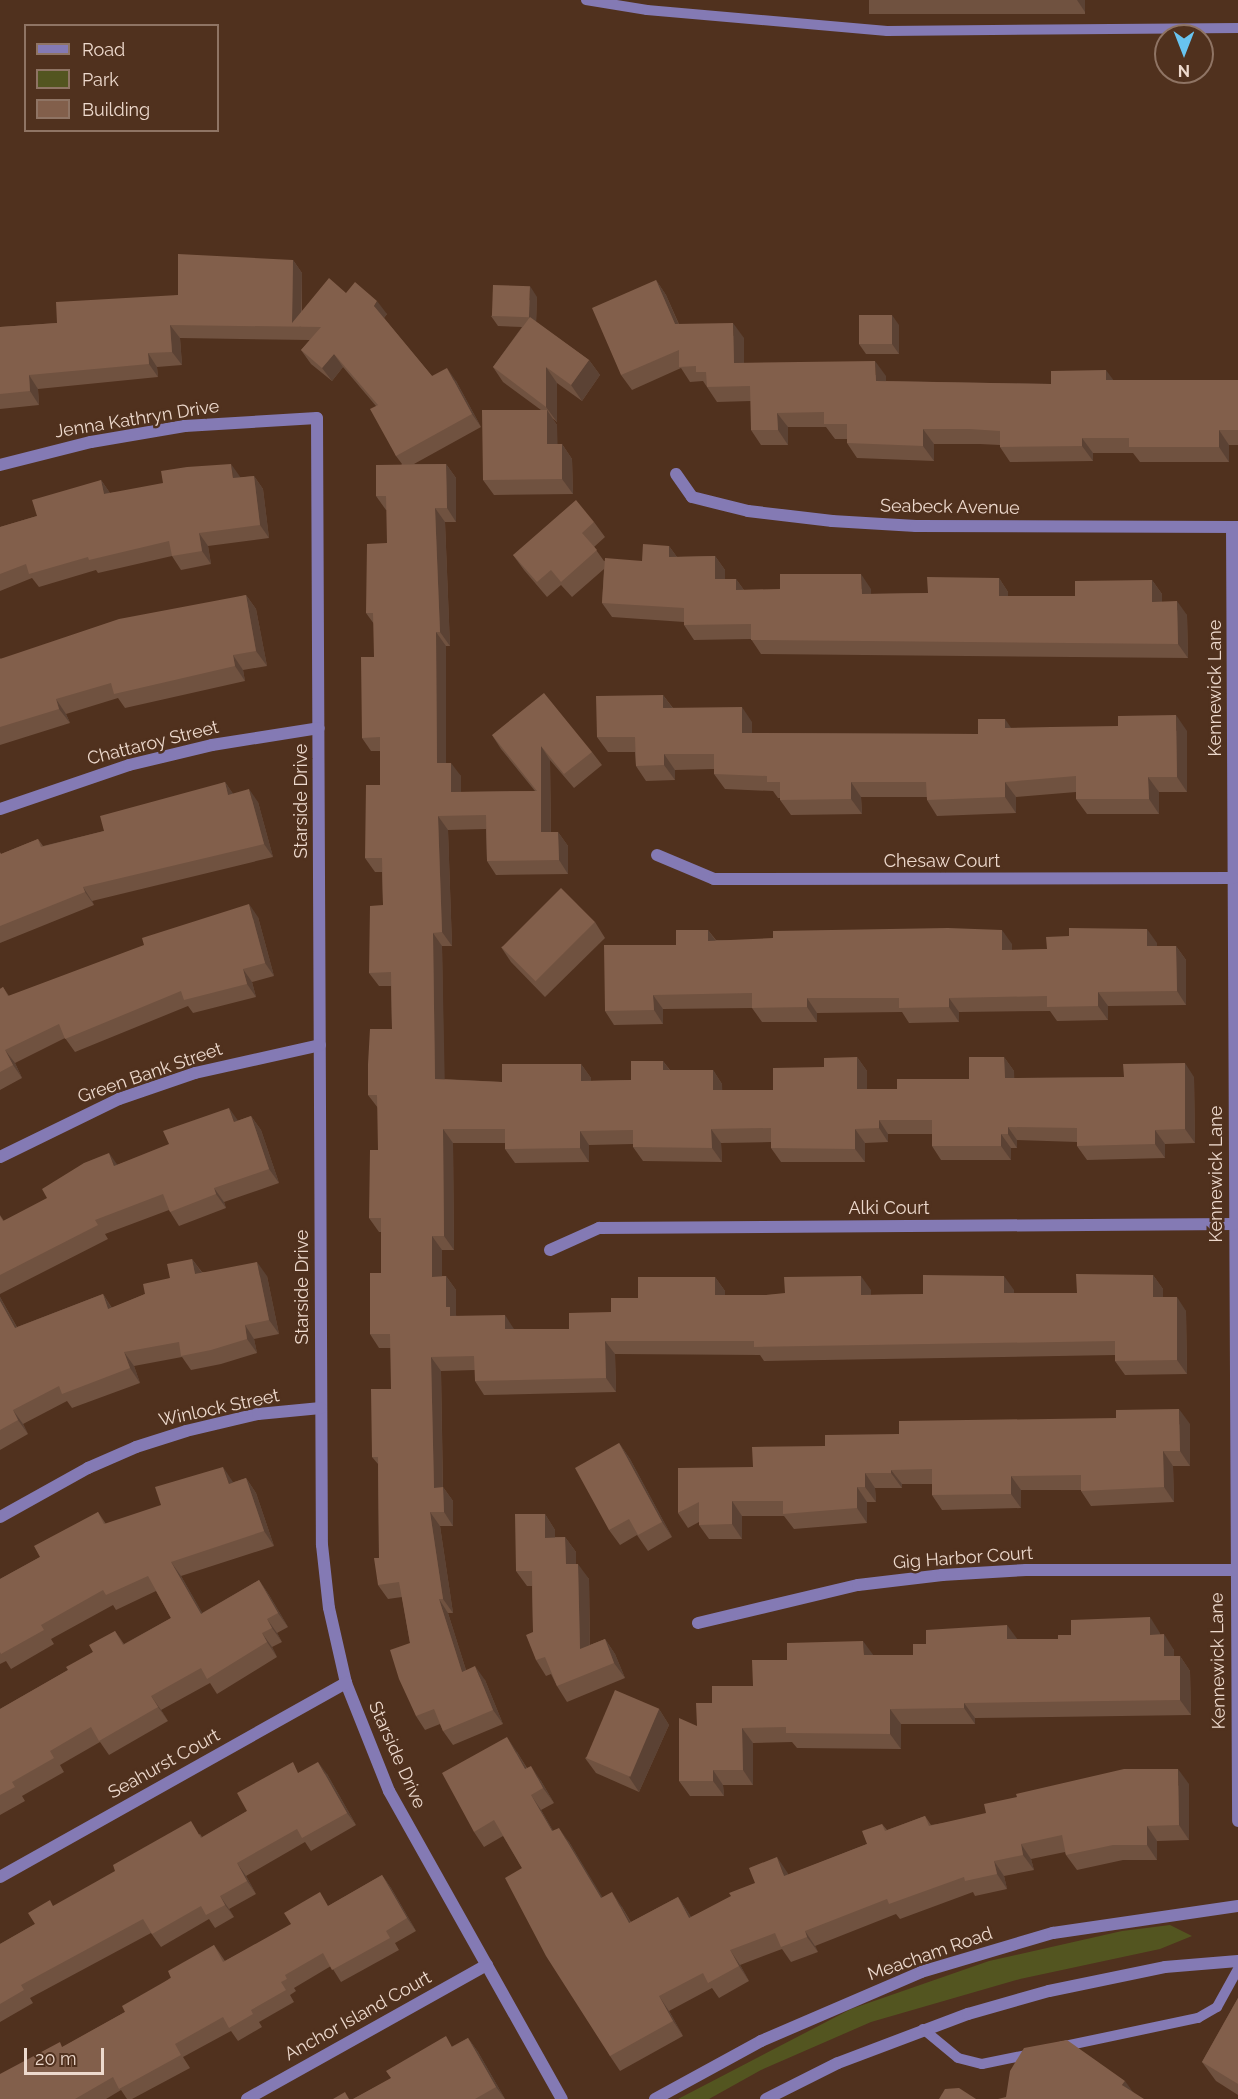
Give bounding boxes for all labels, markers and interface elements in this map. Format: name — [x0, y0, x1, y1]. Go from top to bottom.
legend — [24, 24, 219, 132]
north arrow — [1154, 24, 1214, 84]
text: Road — [82, 39, 125, 60]
text: N — [1178, 61, 1190, 80]
text: Park — [82, 69, 119, 90]
text: Building — [82, 99, 150, 120]
street label: Jenna Kathryn Drive — [53, 395, 221, 443]
street label: Seabeck Avenue — [880, 495, 1020, 519]
street label: Kennewick Lane — [1204, 620, 1226, 756]
street label: Chattaroy Street — [85, 716, 221, 770]
street label: Starside Drive — [290, 744, 312, 858]
street label: Chesaw Court — [884, 850, 1000, 872]
street label: Green Bank Street — [75, 1038, 225, 1108]
street label: Kennewick Lane — [1205, 1106, 1227, 1242]
street label: Alki Court — [848, 1197, 930, 1219]
street label: Starside Drive — [291, 1230, 313, 1344]
street label: Winlock Street — [157, 1385, 281, 1431]
street label: Gig Harbor Court — [892, 1542, 1034, 1574]
street label: Kennewick Lane — [1206, 1592, 1230, 1730]
street label: Starside Drive — [364, 1698, 430, 1812]
street label: Seahurst Court — [104, 1724, 224, 1804]
street label: Meacham Road — [865, 1923, 995, 1985]
street label: Anchor Island Court — [281, 1967, 435, 2065]
scale bar — [27, 2036, 106, 2074]
text: 20 m — [35, 2048, 77, 2069]

